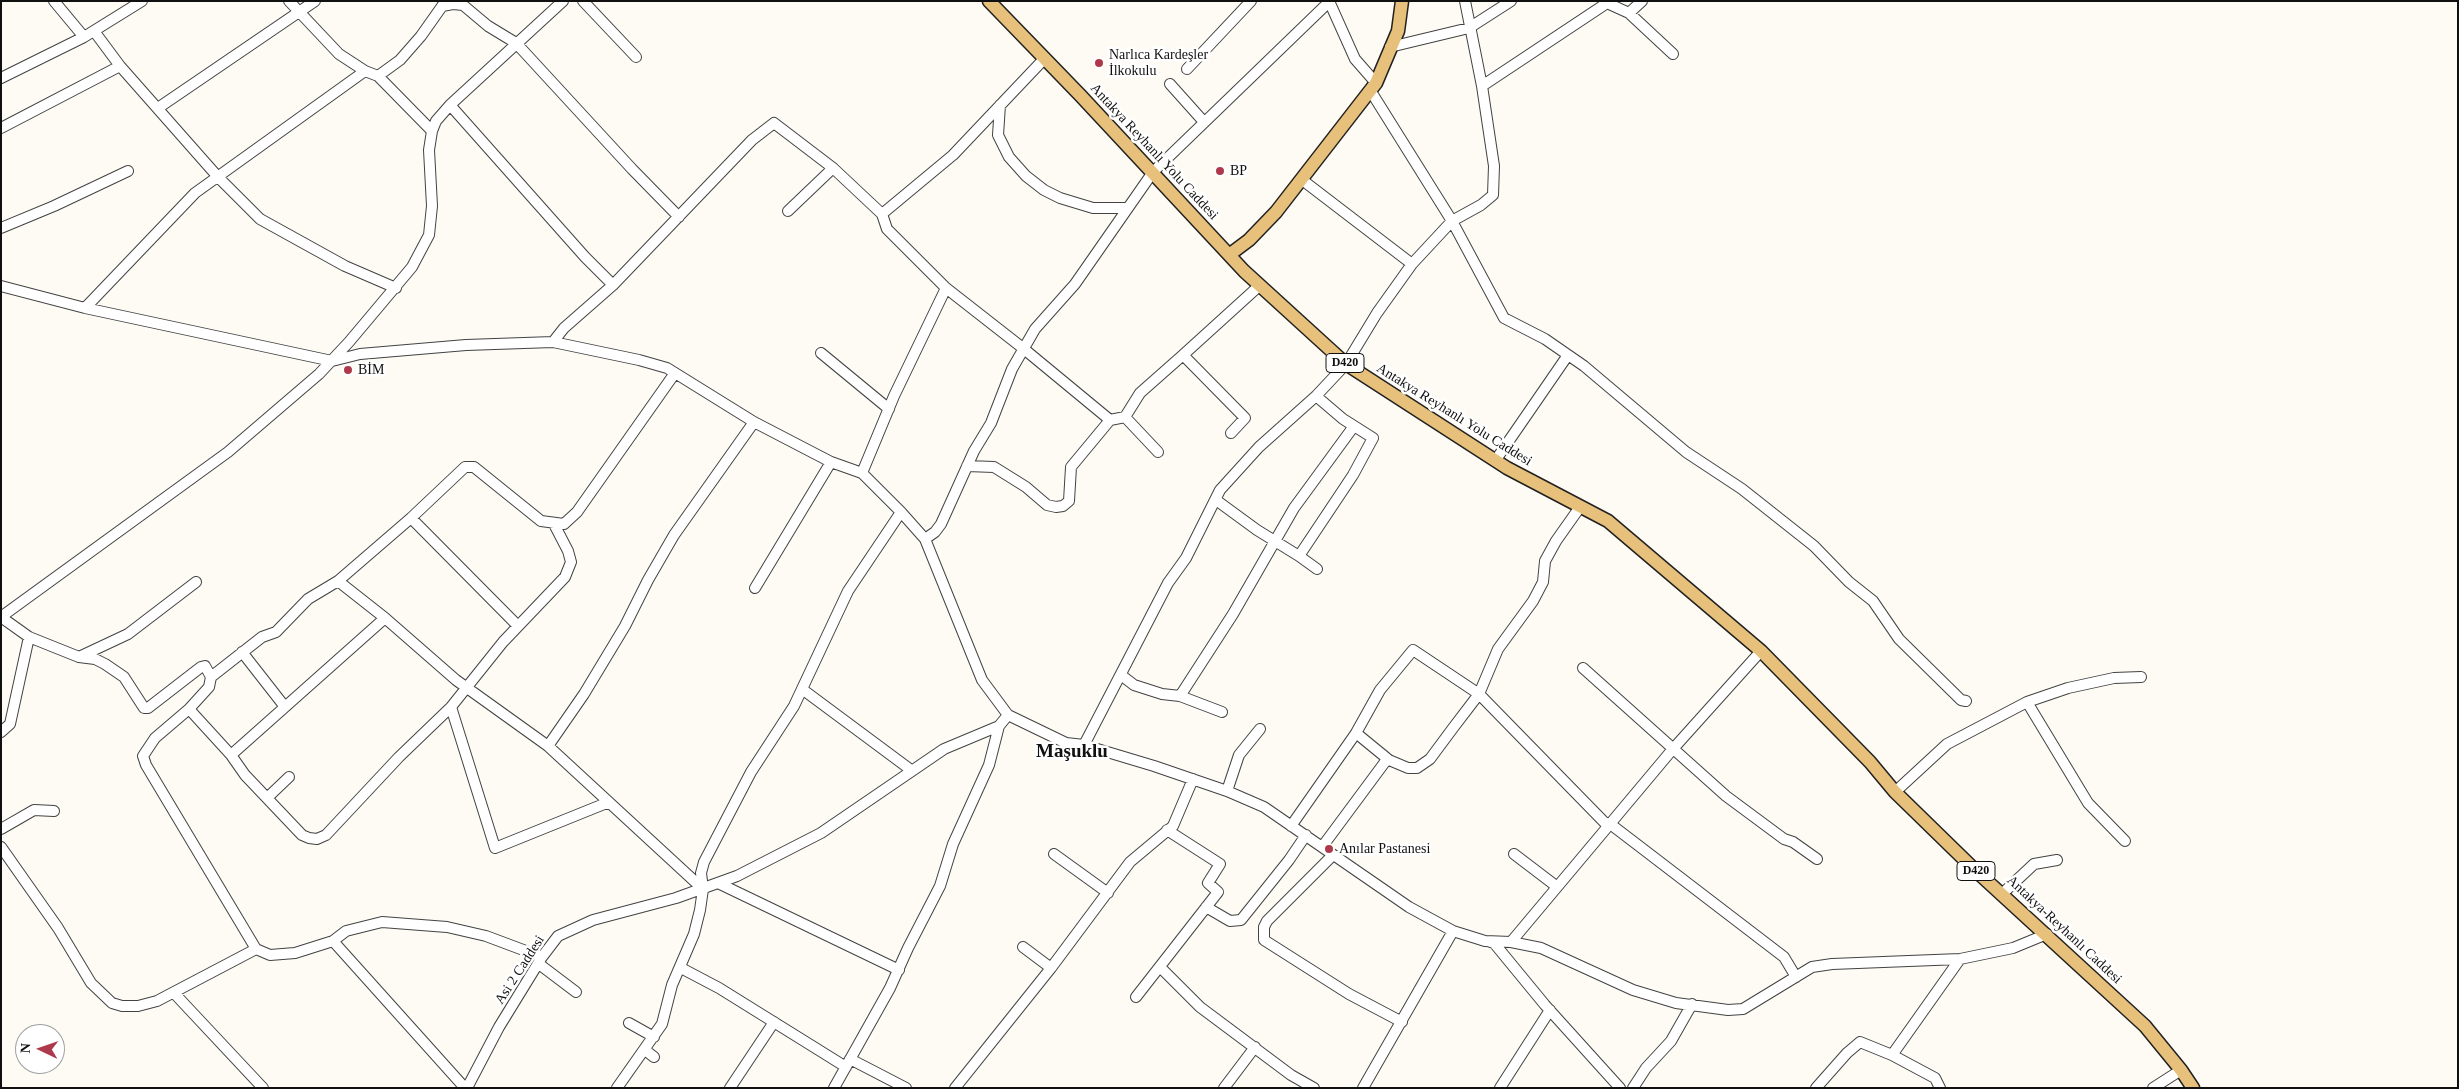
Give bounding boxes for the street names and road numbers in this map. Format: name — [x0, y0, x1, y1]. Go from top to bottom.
street label: Antakya Reyhanlı Yolu Caddesi — [1086, 80, 1222, 224]
road number: D420 — [1326, 353, 1364, 372]
street label: Antakya Reyhanlı Yolu Caddesi — [1373, 360, 1535, 470]
road number: D420 — [1957, 861, 1995, 880]
street label: Antakya-Reyhanlı Caddesi — [2003, 872, 2125, 988]
street label: Asi 2 Caddesi — [492, 932, 548, 1008]

